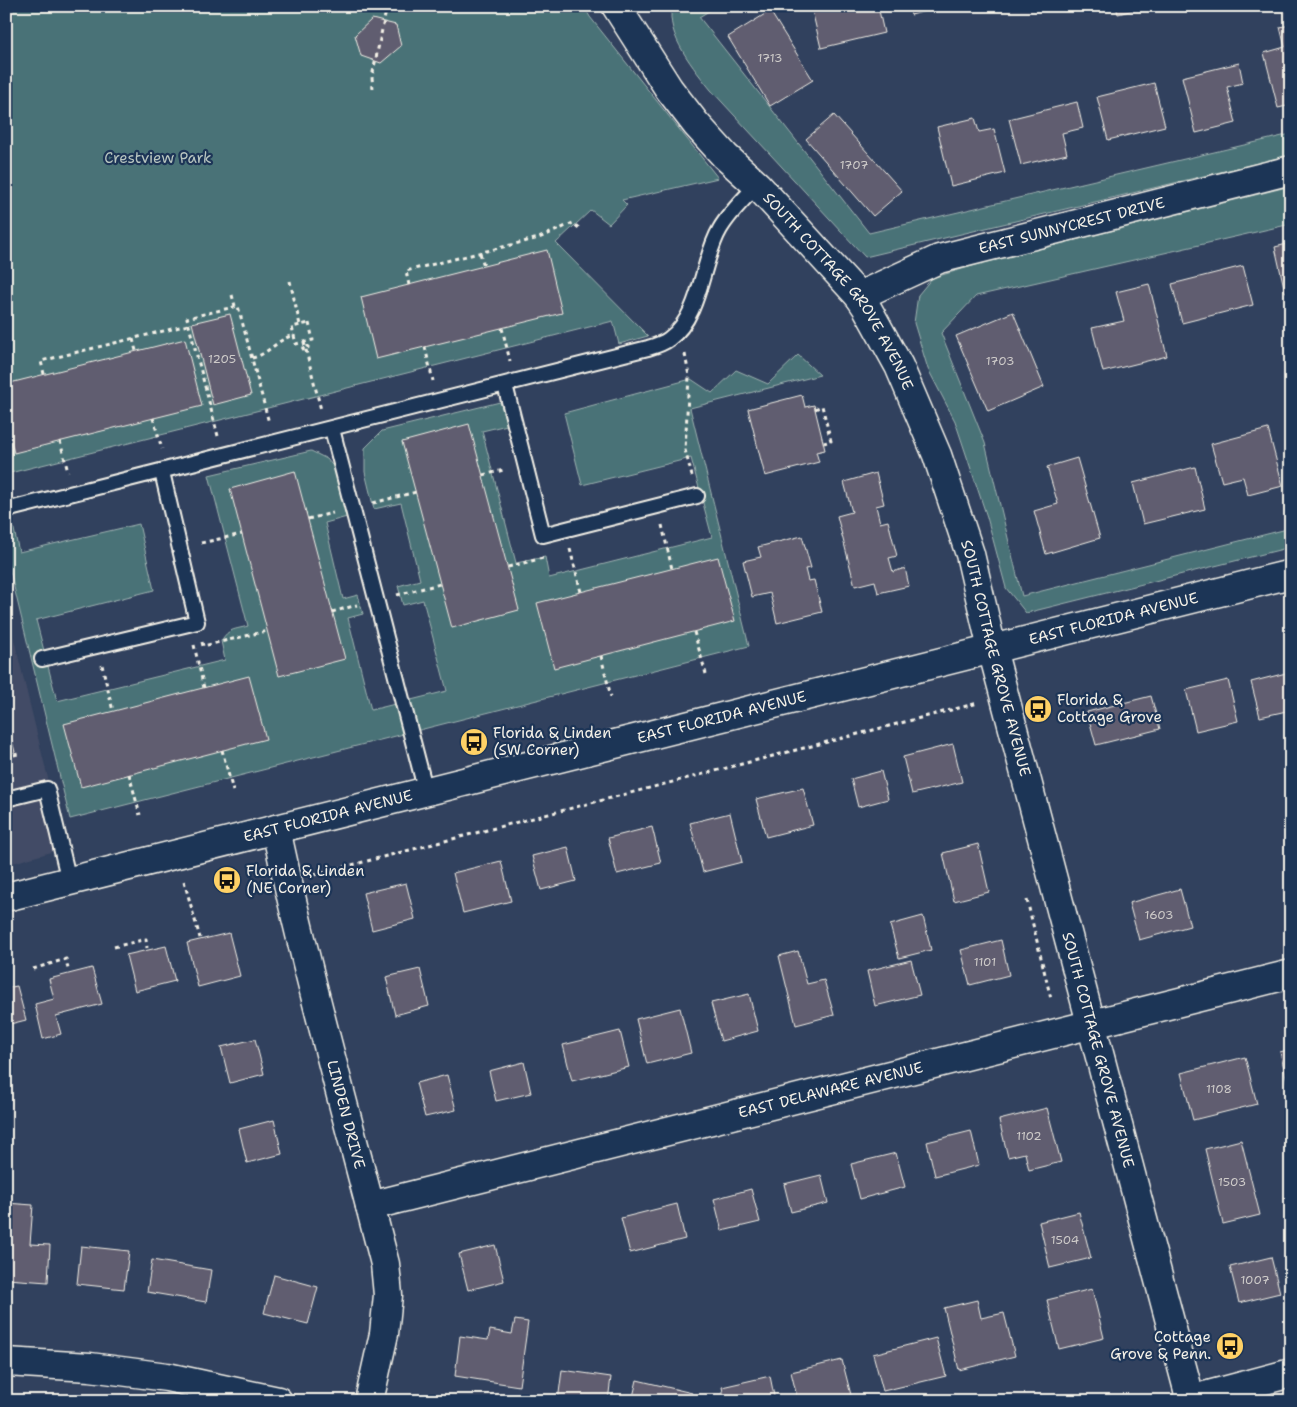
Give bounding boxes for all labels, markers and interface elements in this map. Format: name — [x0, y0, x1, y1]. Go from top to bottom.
house number: 1713 — [757, 50, 783, 66]
park label: Crestview Park — [104, 148, 212, 168]
house number: 1707 — [840, 157, 868, 173]
street label: SOUTH COTTAGE GROVE AVENUE — [759, 188, 918, 393]
street label: EAST SUNNYCREST DRIVE — [977, 192, 1167, 259]
house number: 1205 — [208, 351, 236, 367]
house number: 1703 — [986, 353, 1014, 369]
street label: SOUTH COTTAGE GROVE AVENUE — [956, 537, 1035, 779]
street label: EAST FLORIDA AVENUE — [1027, 588, 1200, 649]
street label: EAST FLORIDA AVENUE — [635, 686, 808, 748]
place label: Florida & Cottage Grove — [1057, 690, 1162, 727]
bus stop icon: Florida & Cottage Grove — [1023, 694, 1053, 724]
place label: Florida & Linden (SW Corner) — [493, 723, 611, 760]
bus stop icon: Florida & Linden (SW Corner) — [459, 727, 489, 757]
street label: EAST FLORIDA AVENUE — [241, 785, 415, 847]
place label: Florida & Linden (NE Corner) — [246, 861, 364, 898]
bus stop icon: Florida & Linden (NE Corner) — [212, 865, 242, 895]
house number: 1603 — [1145, 907, 1173, 923]
street label: SOUTH COTTAGE GROVE AVENUE — [1057, 930, 1139, 1170]
house number: 1101 — [974, 954, 996, 970]
street label: EAST DELAWARE AVENUE — [736, 1057, 925, 1123]
street label: LINDEN DRIVE — [322, 1058, 370, 1171]
house number: 1108 — [1206, 1081, 1232, 1097]
house number: 1102 — [1016, 1128, 1042, 1144]
house number: 1503 — [1218, 1174, 1246, 1190]
house number: 1504 — [1051, 1232, 1079, 1248]
house number: 1007 — [1240, 1272, 1270, 1288]
place label: Cottage Grove & Penn. — [1110, 1327, 1211, 1364]
bus stop icon: Cottage Grove & Penn. — [1215, 1331, 1245, 1361]

